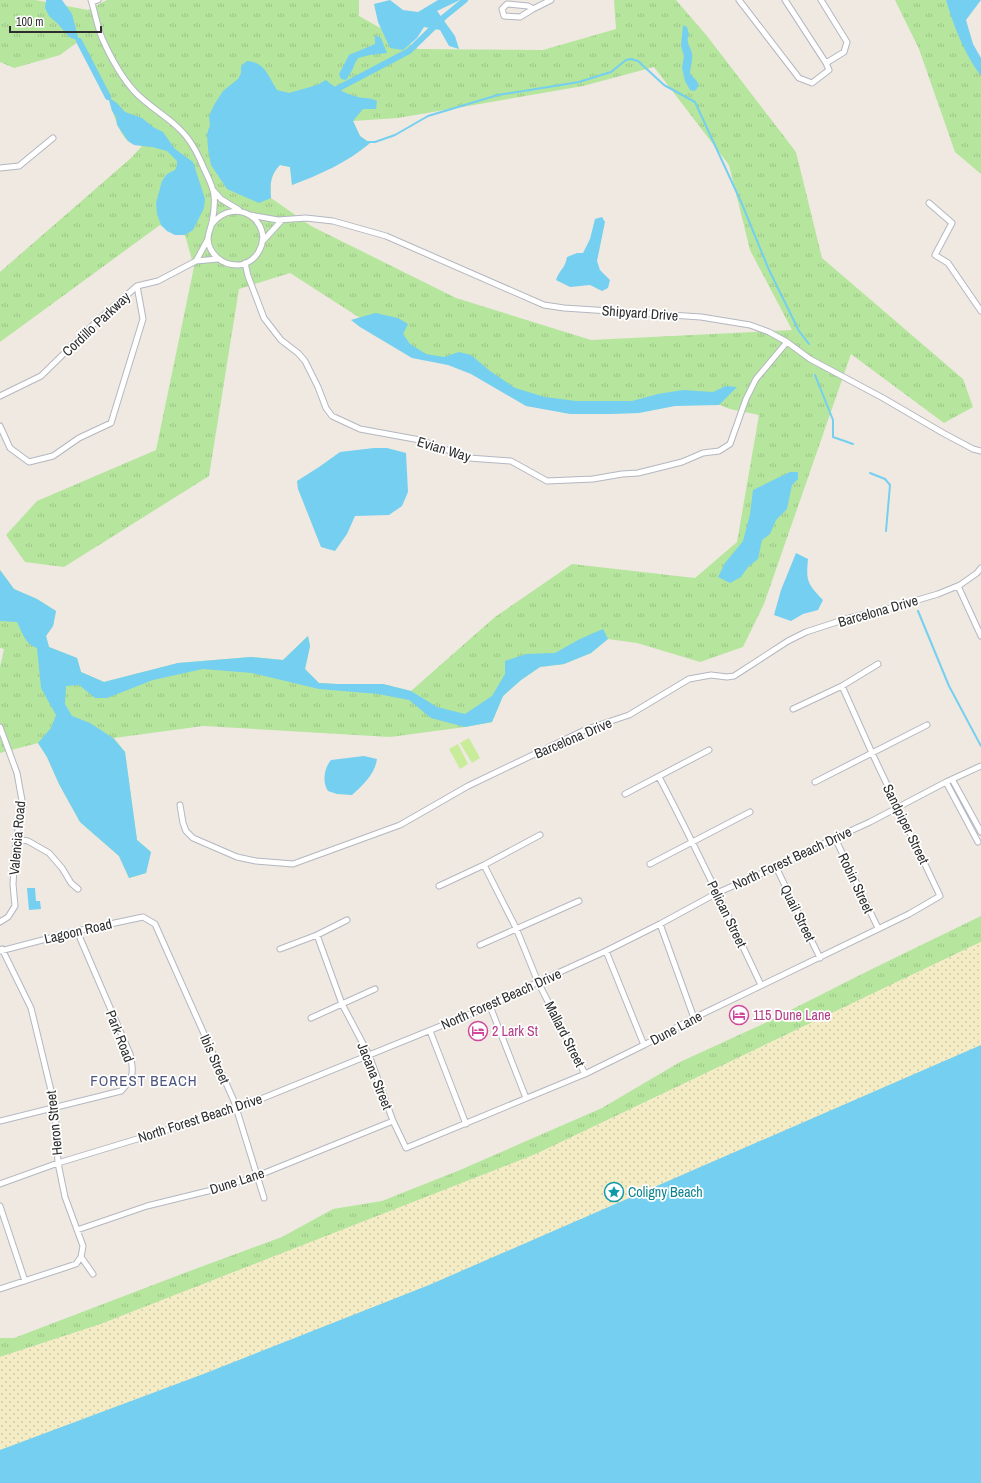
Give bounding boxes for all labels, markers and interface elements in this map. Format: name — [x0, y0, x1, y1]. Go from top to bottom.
scale bar — [10, 8, 101, 34]
text: 100 m — [16, 14, 43, 30]
street label: Cordillo Parkway — [58, 288, 134, 360]
street label: Shipyard Drive — [601, 301, 679, 325]
street label: Evian Way — [415, 432, 473, 466]
street label: Barcelona Drive — [836, 591, 920, 631]
street label: Barcelona Drive — [532, 714, 614, 762]
street label: Sandpiper Street — [879, 781, 933, 867]
street label: Valencia Road — [5, 800, 29, 876]
street label: North Forest Beach Drive — [729, 822, 855, 894]
street label: Robin Street — [834, 850, 878, 916]
street label: Pelican Street — [703, 878, 751, 950]
street label: Quail Street — [776, 882, 820, 944]
street label: Lagoon Road — [42, 914, 114, 948]
street label: North Forest Beach Drive — [438, 964, 564, 1034]
street label: Mallard Street — [541, 998, 589, 1070]
hotel icon: 115 Dune Lane — [728, 1004, 750, 1026]
place label: 115 Dune Lane — [753, 1006, 831, 1024]
street label: Park Road — [102, 1007, 138, 1065]
street label: Dune Lane — [647, 1007, 705, 1049]
hotel icon: 2 Lark St — [467, 1020, 489, 1042]
place label: 2 Lark St — [492, 1022, 538, 1040]
street label: Ibis Street — [196, 1031, 234, 1087]
street label: Jacana Street — [353, 1040, 397, 1112]
district label: FOREST BEACH — [90, 1070, 198, 1091]
street label: North Forest Beach Drive — [136, 1089, 264, 1147]
street label: Heron Street — [42, 1090, 66, 1156]
street label: Dune Lane — [208, 1164, 266, 1198]
place icon: Coligny Beach — [603, 1181, 625, 1203]
place label: Coligny Beach — [628, 1183, 703, 1201]

